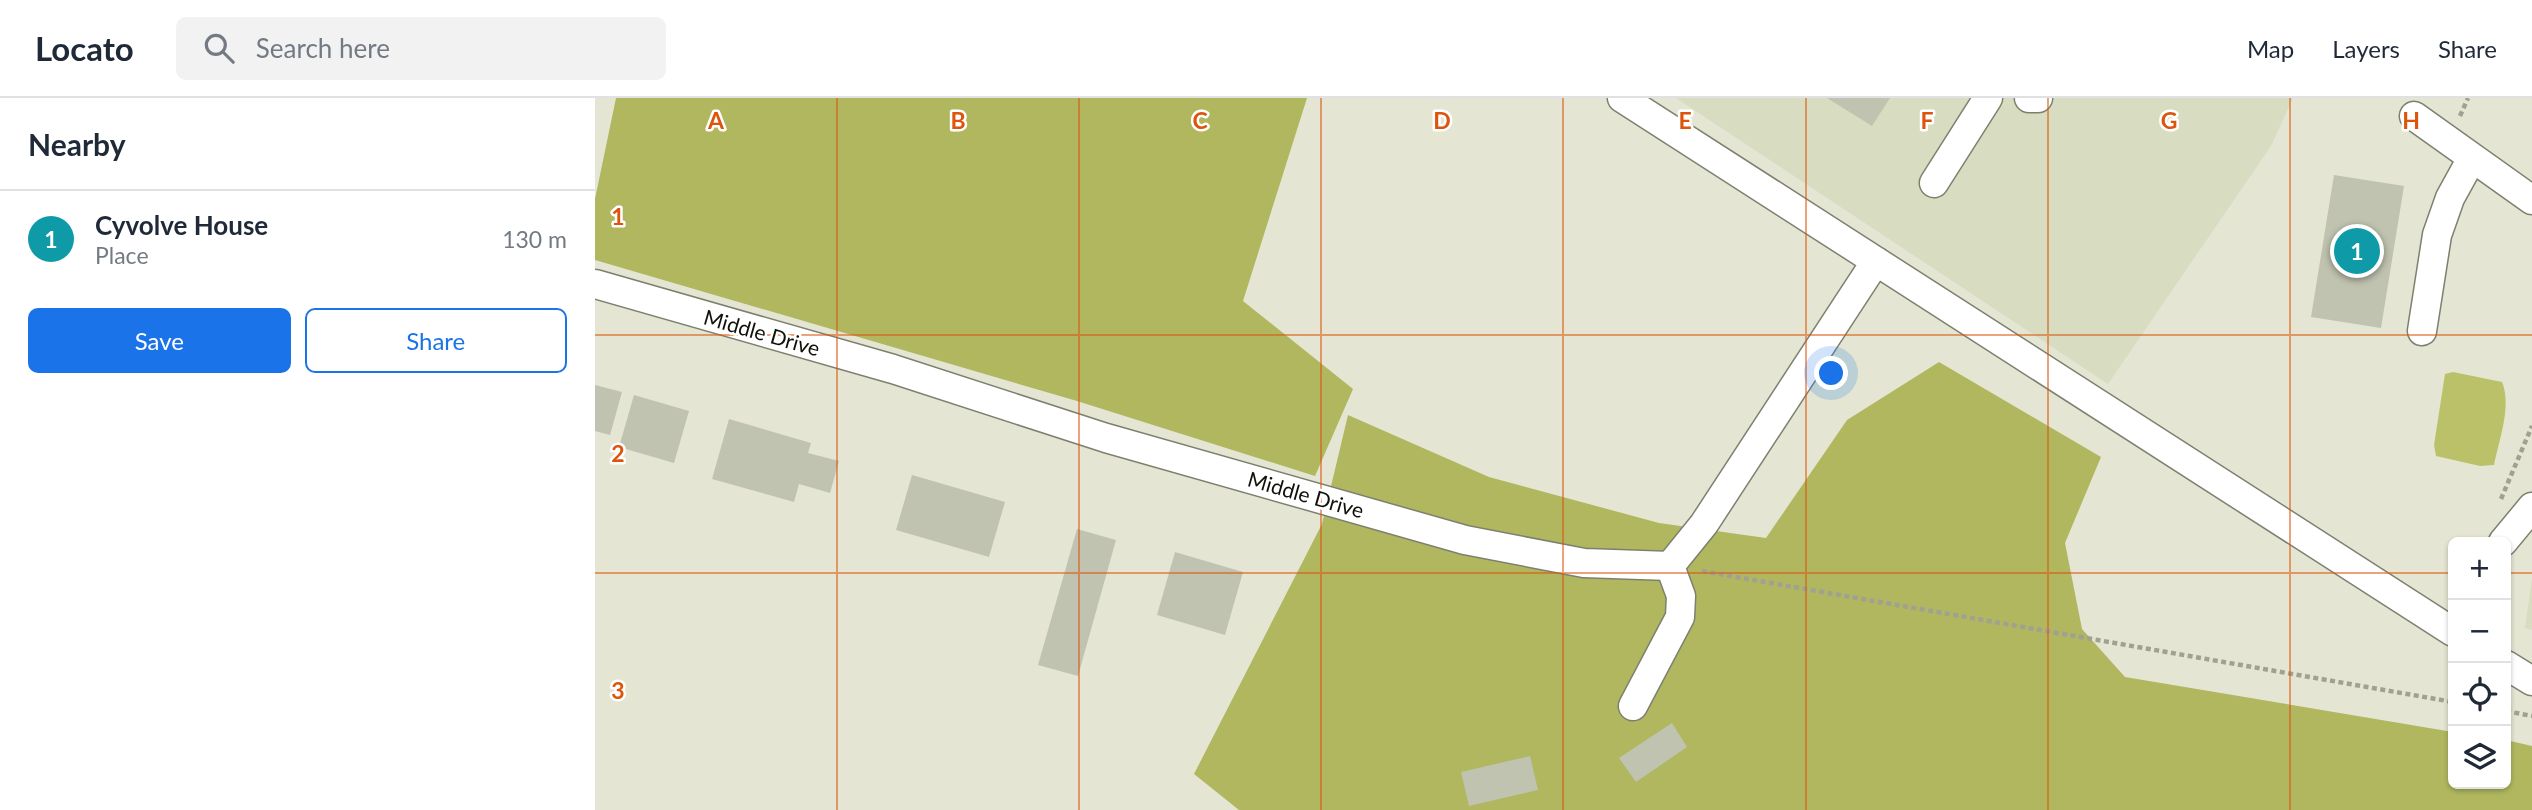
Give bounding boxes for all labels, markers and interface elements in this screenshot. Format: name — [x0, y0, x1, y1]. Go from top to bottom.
search box — [176, 17, 666, 80]
text: Locato — [35, 28, 134, 68]
icon: search — [200, 29, 238, 67]
text: Search here — [256, 32, 390, 64]
text: Map — [2247, 34, 2294, 63]
text: Layers — [2332, 34, 2400, 63]
text: Share — [2438, 34, 2497, 63]
text: A — [707, 106, 725, 134]
text: B — [950, 106, 966, 134]
text: C — [1192, 106, 1208, 134]
text: D — [1433, 106, 1451, 134]
text: E — [1678, 106, 1692, 134]
text: F — [1920, 106, 1934, 134]
text: G — [2161, 106, 2177, 134]
text: H — [2402, 106, 2420, 134]
text: Nearby — [28, 126, 126, 162]
text: 1 — [611, 202, 625, 230]
text: Cyvolve House — [95, 209, 268, 241]
text: 1 — [44, 225, 58, 253]
text: 130 m — [502, 225, 567, 253]
pin: 1 — [2334, 225, 2380, 277]
text: Place — [95, 241, 149, 269]
street label: Middle Drive — [701, 304, 823, 360]
button: Save — [28, 308, 291, 373]
button: Share — [305, 308, 567, 373]
your location — [1814, 356, 1848, 390]
text: 2 — [611, 439, 625, 467]
street label: Middle Drive — [1245, 466, 1367, 522]
map controls — [2448, 537, 2511, 789]
button: + — [2448, 537, 2511, 600]
button: − — [2448, 600, 2511, 663]
button: locate — [2448, 663, 2511, 726]
text: 3 — [611, 676, 625, 704]
button: layers — [2448, 726, 2511, 789]

